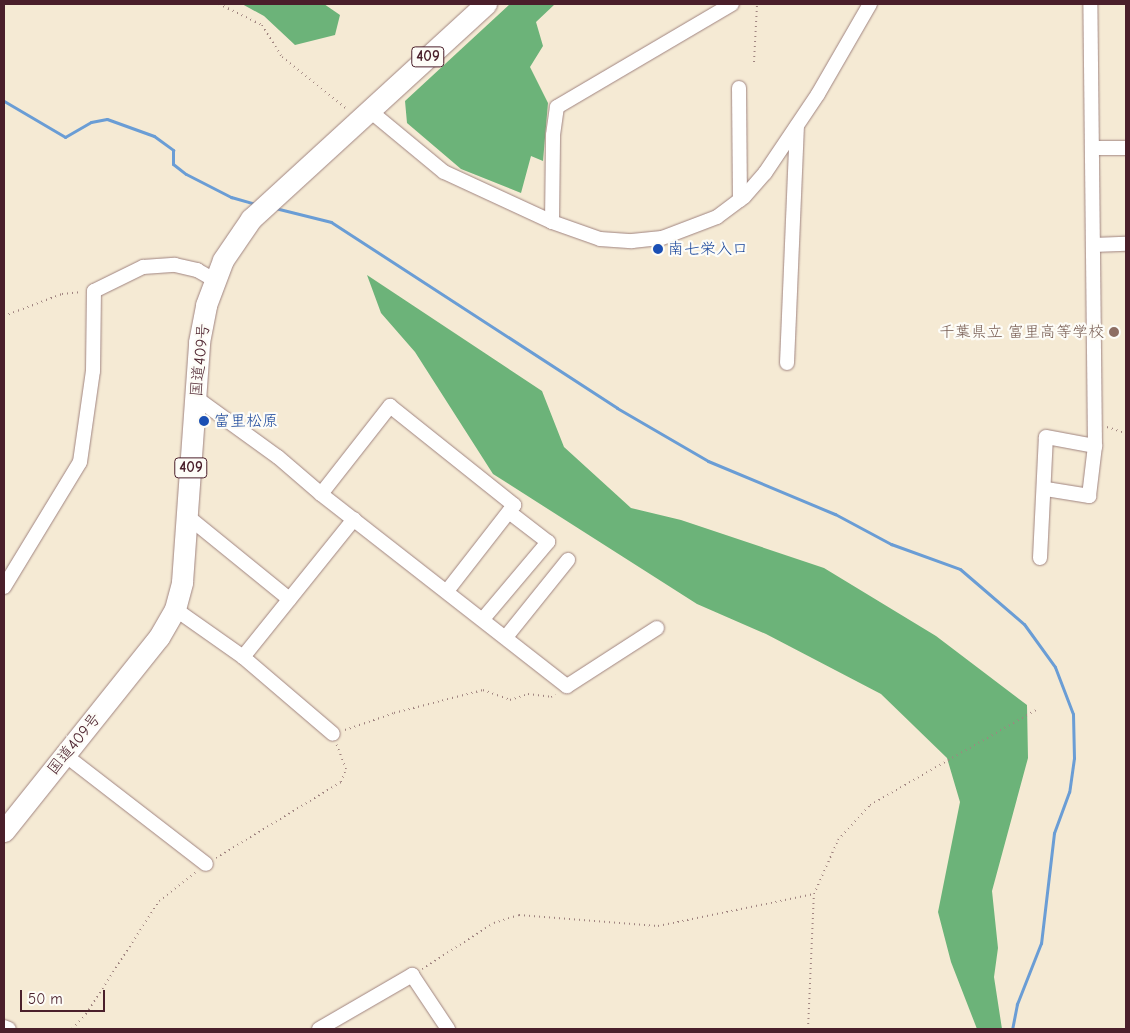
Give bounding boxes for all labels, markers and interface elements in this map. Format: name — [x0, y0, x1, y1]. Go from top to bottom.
road number: 409 — [410, 44, 446, 70]
place label: 南七栄入口 — [668, 239, 748, 259]
marker: 南七栄入口 — [652, 243, 664, 255]
street label: 国道409号 — [187, 322, 213, 398]
place label: 千葉県立 富里高等学校 — [939, 322, 1104, 342]
marker: 千葉県立 富里高等学校 — [1108, 326, 1120, 338]
place label: 富里松原 — [214, 411, 278, 431]
marker: 富里松原 — [198, 415, 210, 427]
road number: 409 — [174, 456, 208, 480]
street label: 国道409号 — [43, 709, 105, 779]
scale bar — [22, 980, 108, 1012]
text: 50 m — [28, 990, 63, 1008]

